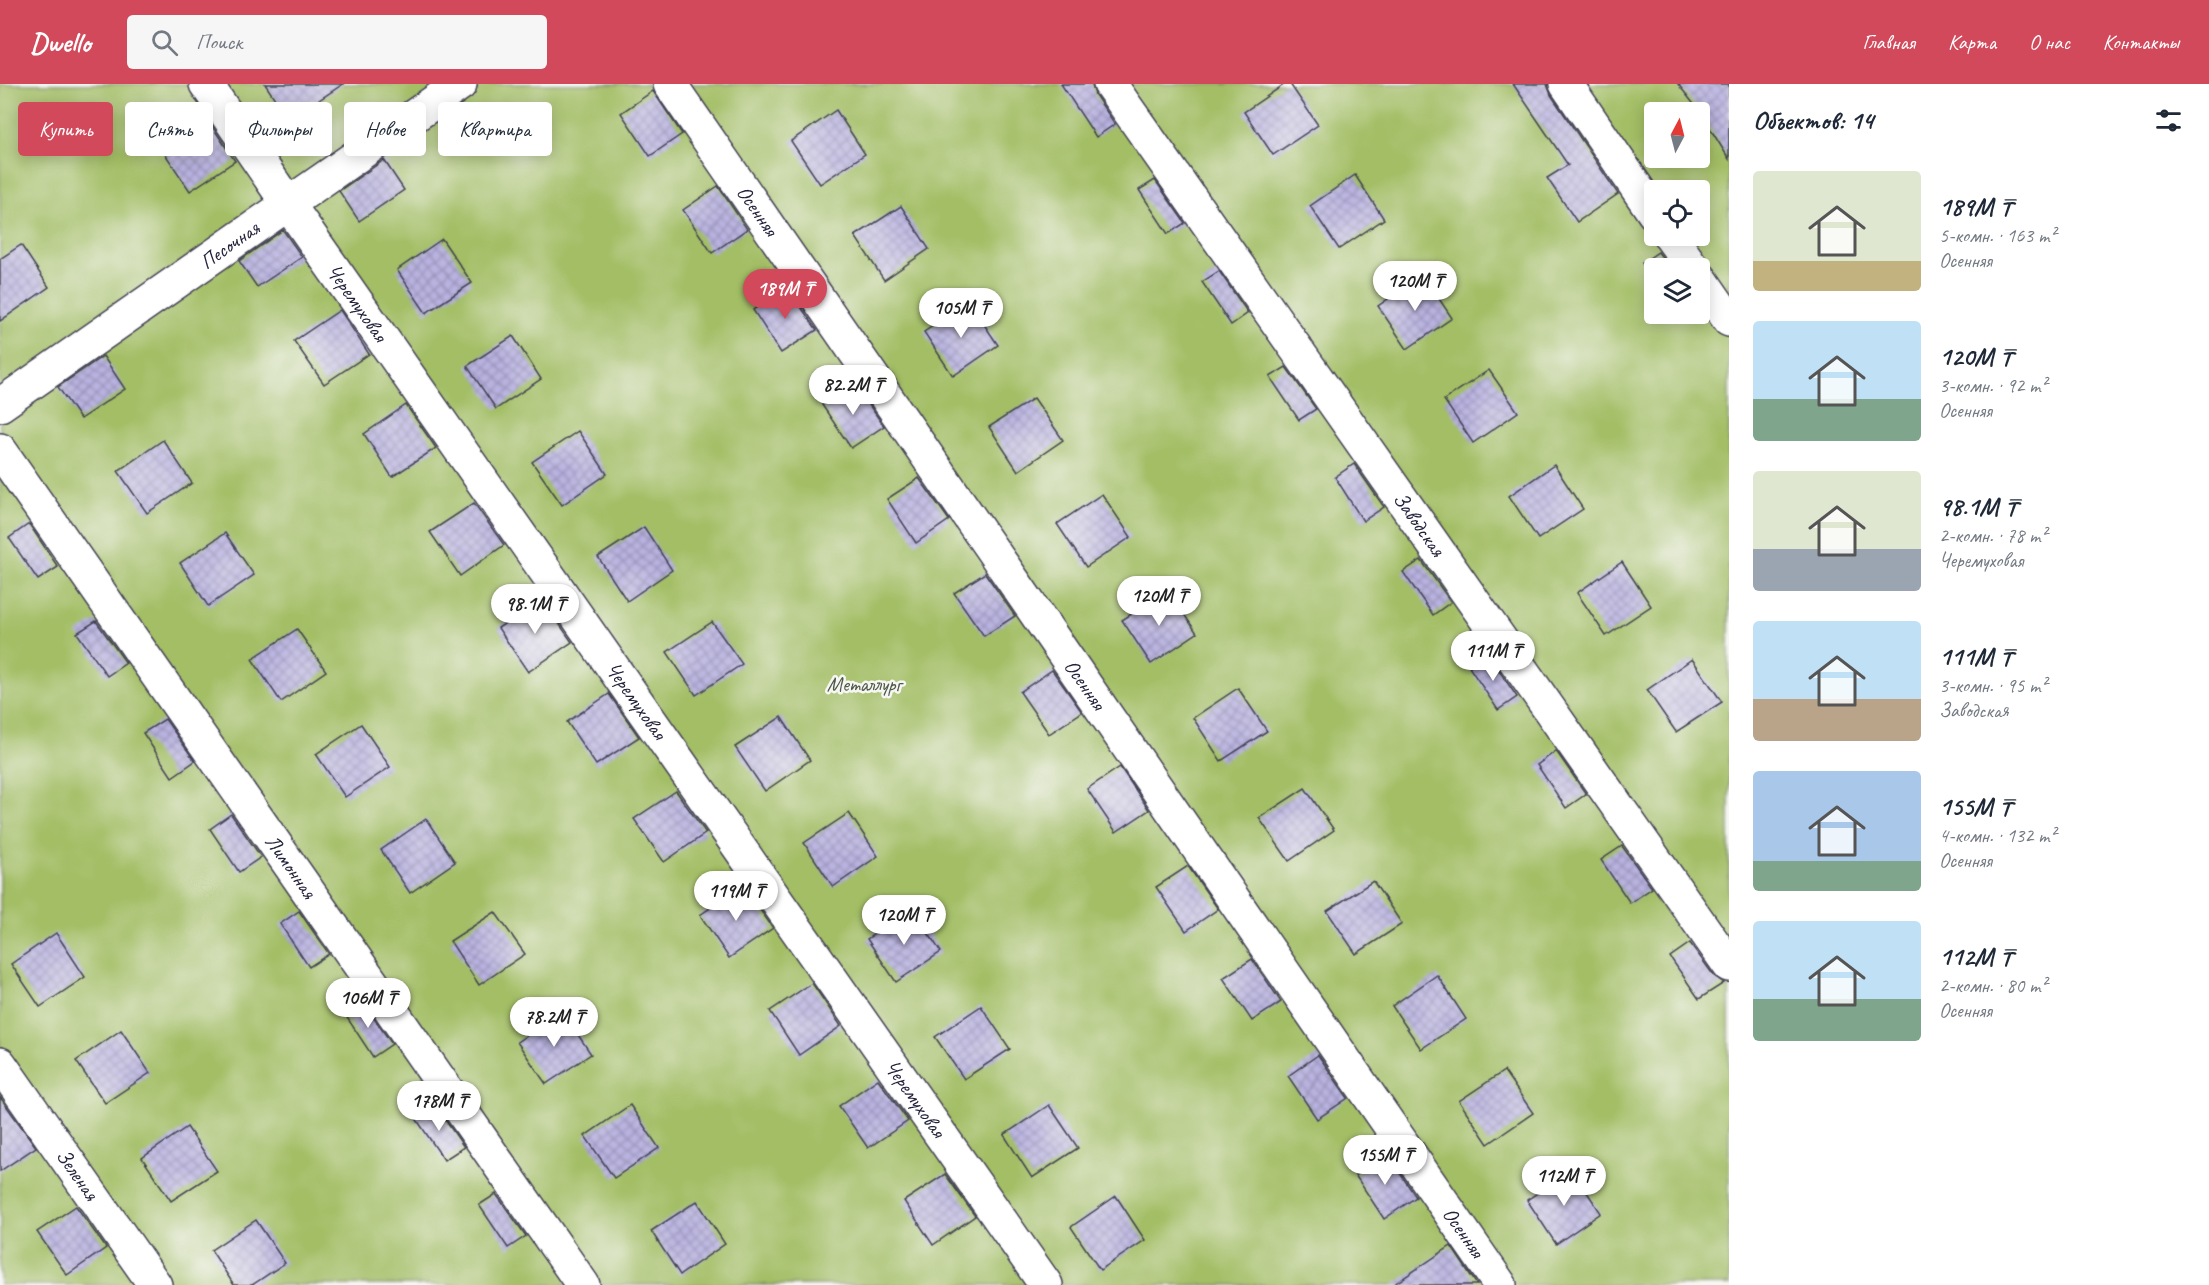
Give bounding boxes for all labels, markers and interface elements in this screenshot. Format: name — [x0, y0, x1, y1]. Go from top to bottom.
search box — [127, 15, 547, 69]
text: Dwello — [30, 25, 91, 60]
icon: search — [148, 26, 181, 59]
text: Поиск — [196, 28, 242, 56]
text: Главная — [1862, 29, 1915, 55]
text: Карта — [1948, 29, 1996, 55]
text: О нас — [2029, 29, 2070, 55]
text: Контакты — [2103, 29, 2179, 55]
chip: Купить — [18, 102, 113, 156]
chip: Снять — [125, 102, 213, 156]
chip: Фильтры — [225, 102, 332, 156]
chip: Новое — [344, 102, 426, 156]
chip: Квартира — [438, 102, 552, 156]
north arrow — [1644, 102, 1710, 168]
map controls — [1644, 102, 1710, 324]
text: Объектов: 14 — [1753, 104, 1873, 137]
icon: filters — [2152, 104, 2185, 137]
street label: Осенняя — [731, 180, 785, 242]
button: locate — [1644, 180, 1710, 246]
text: 189M ₸ — [1939, 190, 2012, 223]
icon: home — [1801, 195, 1873, 267]
street label: Песочная — [195, 214, 266, 275]
text: 5-комн. · 163 m² — [1939, 223, 2056, 248]
text: Осенняя — [1939, 248, 1992, 273]
button: layers — [1644, 258, 1710, 324]
street label: Черемуховая — [321, 259, 394, 348]
pin: 120M ₸ — [1366, 261, 1464, 312]
text: 120M ₸ — [1387, 268, 1443, 293]
pin: 189M ₸ — [736, 269, 834, 320]
text: 189M ₸ — [757, 276, 813, 301]
pin: 105M ₸ — [912, 288, 1010, 339]
text: 105M ₸ — [933, 295, 989, 320]
text: 120M ₸ — [1939, 340, 2012, 373]
icon: home — [1801, 345, 1873, 417]
pin: 82.2M ₸ — [798, 365, 908, 416]
text: 82.2M ₸ — [823, 372, 883, 397]
text: 3-комн. · 92 m² — [1939, 373, 2047, 398]
text: Осенняя — [1939, 398, 1992, 423]
street label: Заводская — [1388, 487, 1452, 563]
text: 98.1M ₸ — [1939, 490, 2017, 523]
icon: home — [1801, 495, 1873, 567]
text: 2-комн. · 78 m² — [1939, 523, 2047, 548]
text: Черемуховая — [1939, 548, 2023, 573]
pin: 120M ₸ — [1110, 576, 1208, 627]
text: 120M ₸ — [1131, 583, 1187, 608]
pin: 98.1M ₸ — [480, 584, 590, 635]
text: 98.1M ₸ — [505, 591, 565, 616]
pin: 111M ₸ — [1444, 631, 1542, 682]
text: 111M ₸ — [1465, 638, 1521, 663]
text: 111M ₸ — [1939, 640, 2012, 673]
icon: home — [1801, 645, 1873, 717]
street label: Осенняя — [1059, 654, 1113, 716]
street label: Черемуховая — [600, 657, 673, 746]
park label: Металлург — [827, 671, 904, 697]
text: 3-комн. · 95 m² — [1939, 673, 2047, 698]
text: Заводская — [1939, 698, 2008, 723]
text: 155M ₸ — [1939, 790, 2011, 823]
icon: home — [1801, 795, 1873, 867]
text: 4-комн. · 132 m² — [1939, 823, 2056, 848]
street label: Лимонная — [259, 829, 323, 905]
text: Осенняя — [1939, 848, 1992, 873]
pin: 119M ₸ — [687, 871, 785, 922]
text: 119M ₸ — [708, 878, 764, 903]
pin: 120M ₸ — [855, 895, 953, 946]
text: 120M ₸ — [876, 902, 932, 927]
text: 112M ₸ — [1939, 940, 2012, 973]
icon: home — [1801, 945, 1873, 1017]
text: 2-комн. · 80 m² — [1939, 973, 2047, 998]
pin: 106M ₸ — [319, 978, 417, 1029]
text: 106M ₸ — [340, 985, 396, 1010]
pin: 78.2M ₸ — [499, 997, 609, 1048]
text: Осенняя — [1939, 998, 1992, 1023]
text: 78.2M ₸ — [524, 1004, 584, 1029]
street label: Черемуховая — [879, 1055, 952, 1144]
pin: 178M ₸ — [390, 1081, 488, 1132]
text: 178M ₸ — [411, 1088, 467, 1113]
pin: 155M ₸ — [1336, 1135, 1434, 1186]
text: 155M ₸ — [1357, 1142, 1413, 1167]
street label: Зеленая — [51, 1144, 105, 1206]
pin: 112M ₸ — [1515, 1156, 1613, 1207]
text: 112M ₸ — [1536, 1163, 1592, 1188]
street label: Осенняя — [1437, 1202, 1491, 1264]

